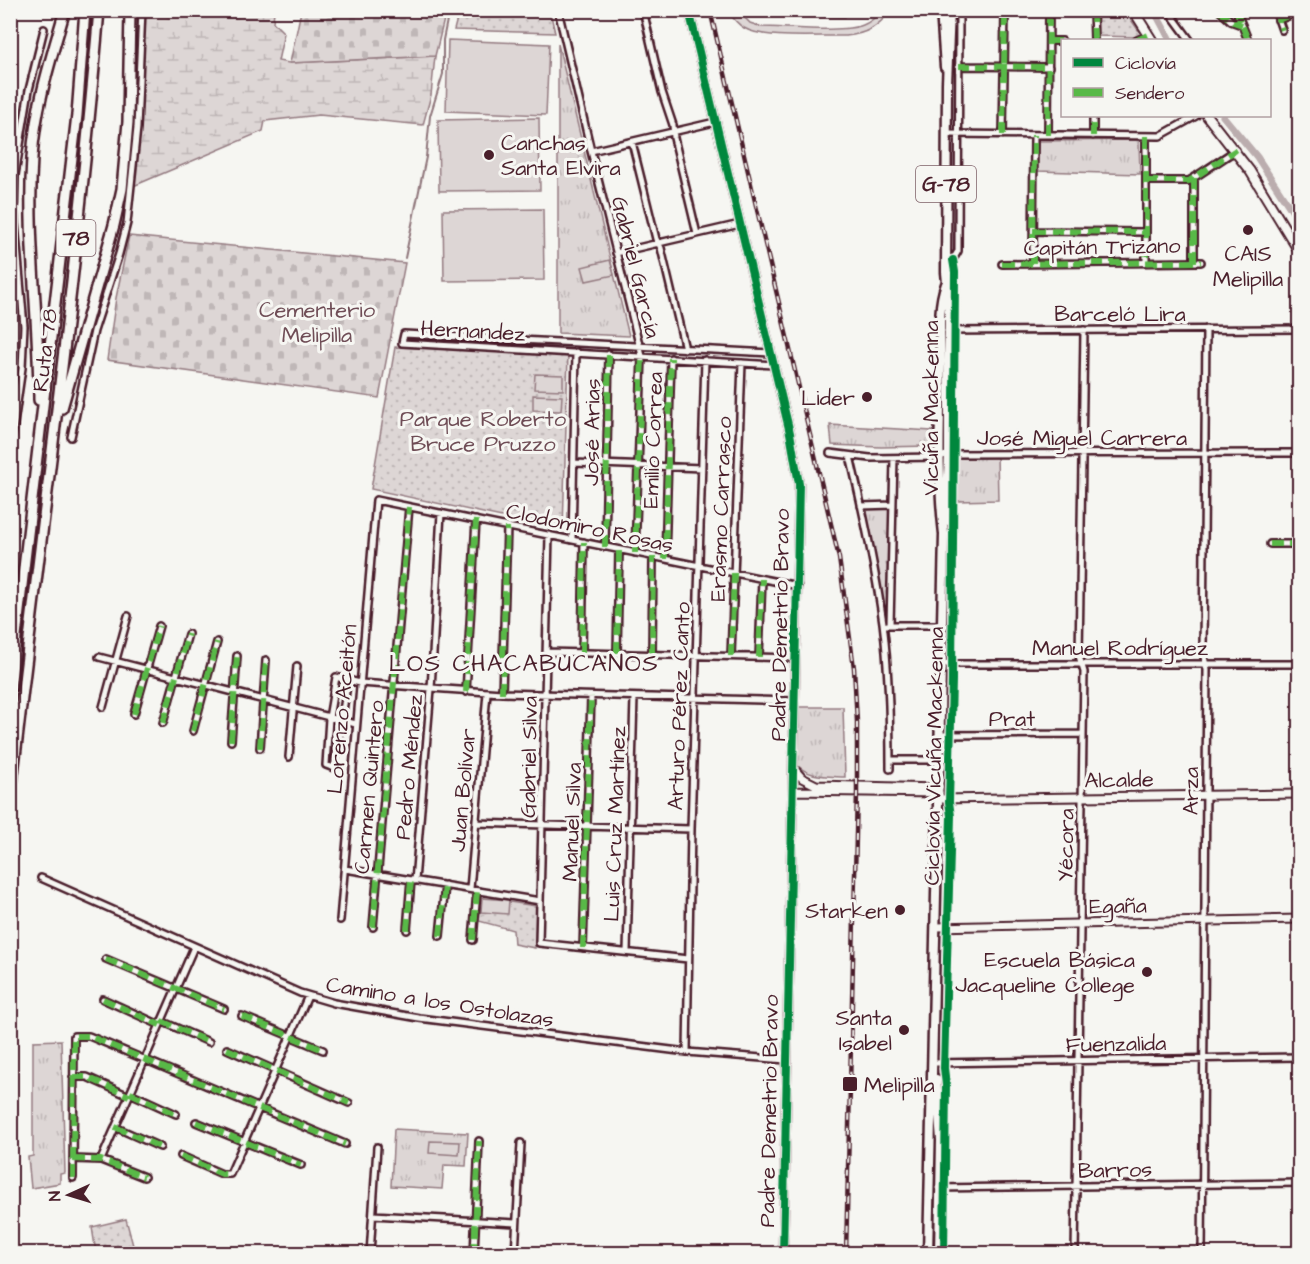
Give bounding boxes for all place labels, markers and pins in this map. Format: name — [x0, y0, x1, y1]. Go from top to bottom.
place label: Canchas Santa Elvira — [501, 128, 621, 184]
marker: Canchas Santa Elvira — [482, 148, 496, 162]
marker: CAIS Melipilla — [1241, 223, 1255, 237]
place label: CAIS Melipilla — [1213, 239, 1283, 295]
place label: Lider — [801, 383, 855, 414]
marker: Lider — [860, 390, 874, 404]
place label: Starken — [805, 896, 888, 927]
marker: Starken — [893, 903, 907, 917]
place label: Escuela Básica Jacqueline College — [955, 945, 1135, 1002]
marker: Escuela Básica Jacqueline College — [1140, 965, 1154, 979]
place label: Santa Isabel — [836, 1003, 892, 1059]
marker: Santa Isabel — [897, 1023, 911, 1037]
place label: Melipilla — [864, 1070, 935, 1101]
marker: Melipilla — [841, 1075, 859, 1093]

